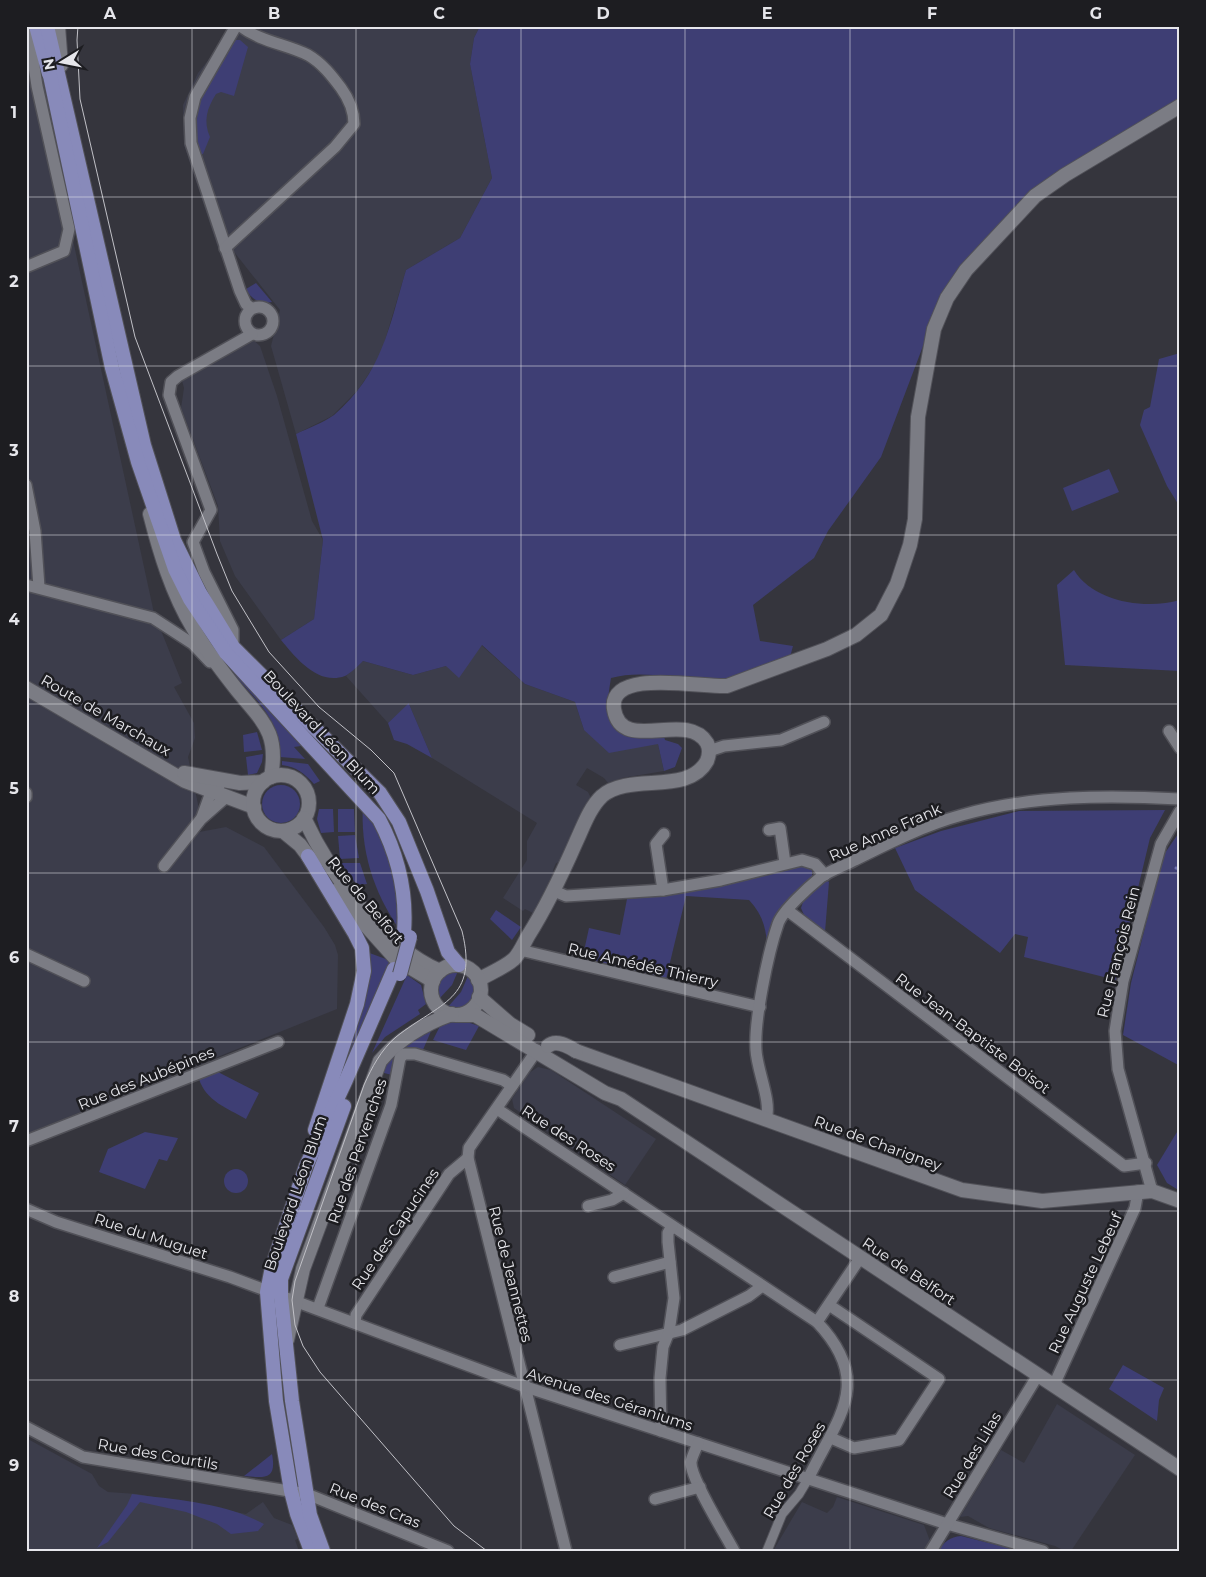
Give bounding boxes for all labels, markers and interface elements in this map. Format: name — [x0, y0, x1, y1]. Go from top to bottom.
text: A — [103, 4, 117, 23]
text: B — [268, 4, 280, 23]
text: C — [433, 4, 445, 23]
text: D — [596, 4, 610, 23]
text: E — [762, 4, 772, 23]
text: F — [927, 4, 937, 23]
text: G — [1090, 4, 1102, 23]
north arrow — [38, 38, 88, 88]
text: N — [39, 57, 59, 71]
text: 1 — [11, 103, 17, 122]
text: 2 — [9, 272, 19, 291]
text: 3 — [8, 441, 19, 460]
text: 4 — [8, 610, 20, 629]
street label: Boulevard Léon Blum — [259, 666, 385, 798]
street label: Route de Marchaux — [38, 670, 174, 760]
text: 5 — [9, 779, 19, 798]
street label: Rue Anne Frank — [826, 799, 944, 865]
street label: Rue de Belfort — [324, 852, 408, 948]
street label: Rue François Rein — [1092, 884, 1144, 1020]
street label: Rue Amédée Thierry — [566, 938, 721, 992]
text: 6 — [9, 948, 19, 967]
street label: Rue Jean-Baptiste Boisot — [892, 969, 1054, 1097]
street label: Rue des Aubépines — [75, 1042, 217, 1114]
street label: Rue des Pervenches — [323, 1076, 391, 1226]
street label: Rue des Roses — [518, 1101, 620, 1175]
street label: Rue de Charigney — [812, 1111, 945, 1175]
street label: Boulevard Léon Blum — [259, 1113, 331, 1273]
text: 7 — [9, 1117, 19, 1136]
street label: Rue des Capucines — [347, 1164, 443, 1294]
street label: Rue de Jeannettes — [485, 1204, 537, 1344]
street label: Rue du Muguet — [92, 1209, 210, 1263]
street label: Rue Auguste Lebeuf — [1044, 1209, 1126, 1356]
street label: Rue de Belfort — [859, 1233, 959, 1309]
text: 8 — [9, 1287, 19, 1306]
street label: Avenue des Géraniums — [525, 1363, 695, 1435]
street label: Rue des Lilas — [939, 1408, 1005, 1502]
street label: Rue des Roses — [759, 1418, 829, 1522]
street label: Rue des Courtils — [96, 1434, 220, 1474]
text: 9 — [9, 1456, 19, 1475]
street label: Rue des Cras — [327, 1478, 423, 1532]

